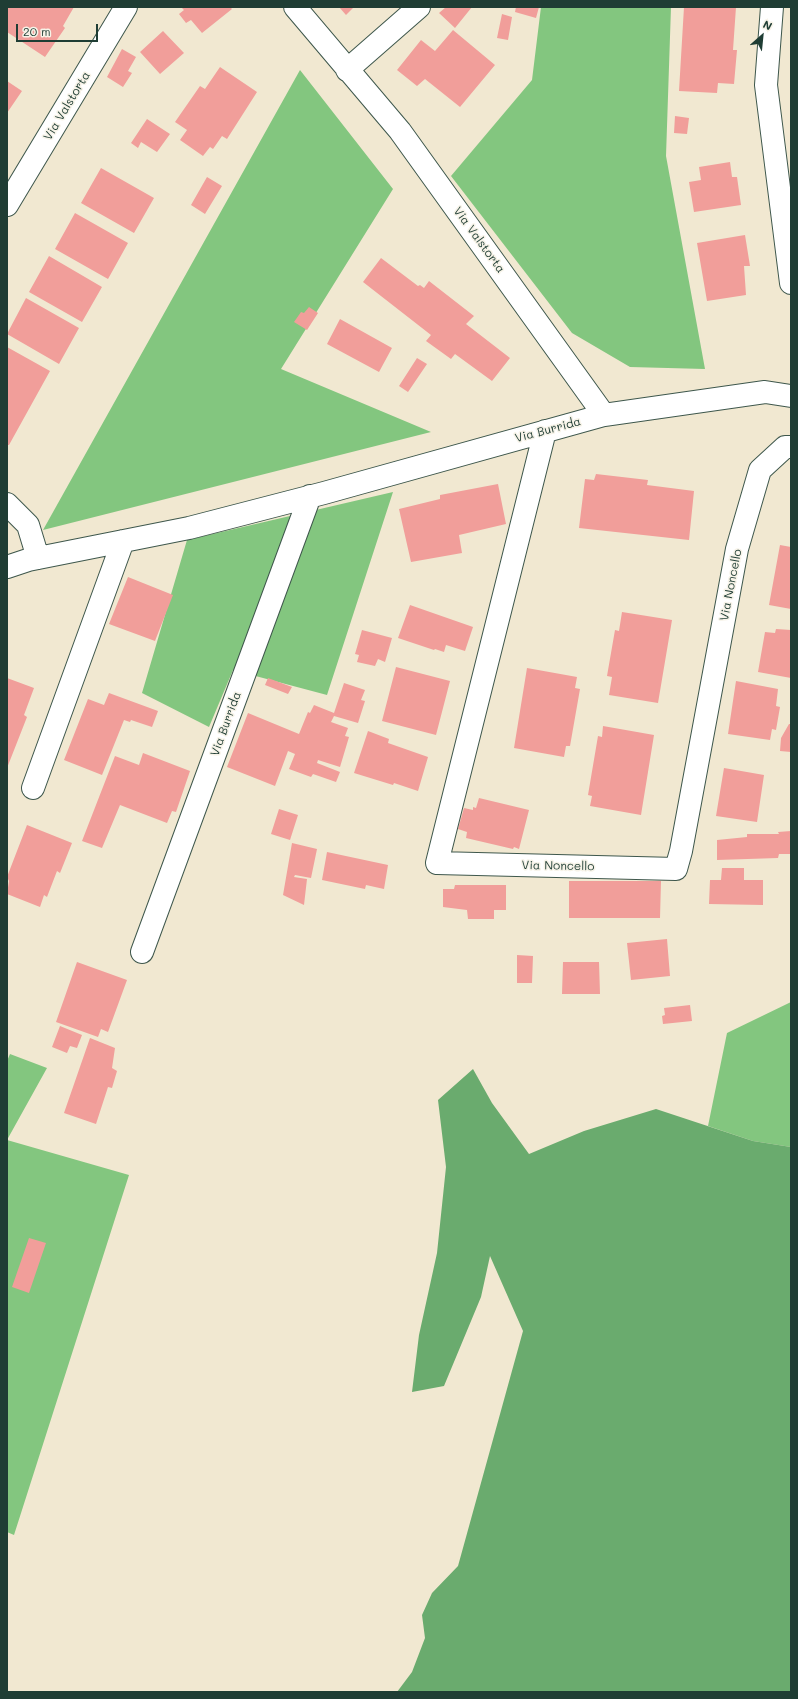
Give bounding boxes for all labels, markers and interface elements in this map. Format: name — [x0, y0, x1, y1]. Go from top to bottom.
scale bar — [18, 16, 100, 42]
north arrow — [742, 16, 782, 56]
text: N — [761, 16, 775, 33]
text: 20 m — [23, 23, 51, 39]
street label: Via Valstorta — [41, 69, 93, 143]
street label: Via Valstorta — [450, 204, 508, 276]
street label: Via Burrida — [514, 414, 582, 446]
street label: Via Noncello — [717, 548, 745, 622]
street label: Via Burrida — [208, 690, 244, 758]
street label: Via Noncello — [521, 858, 595, 874]

